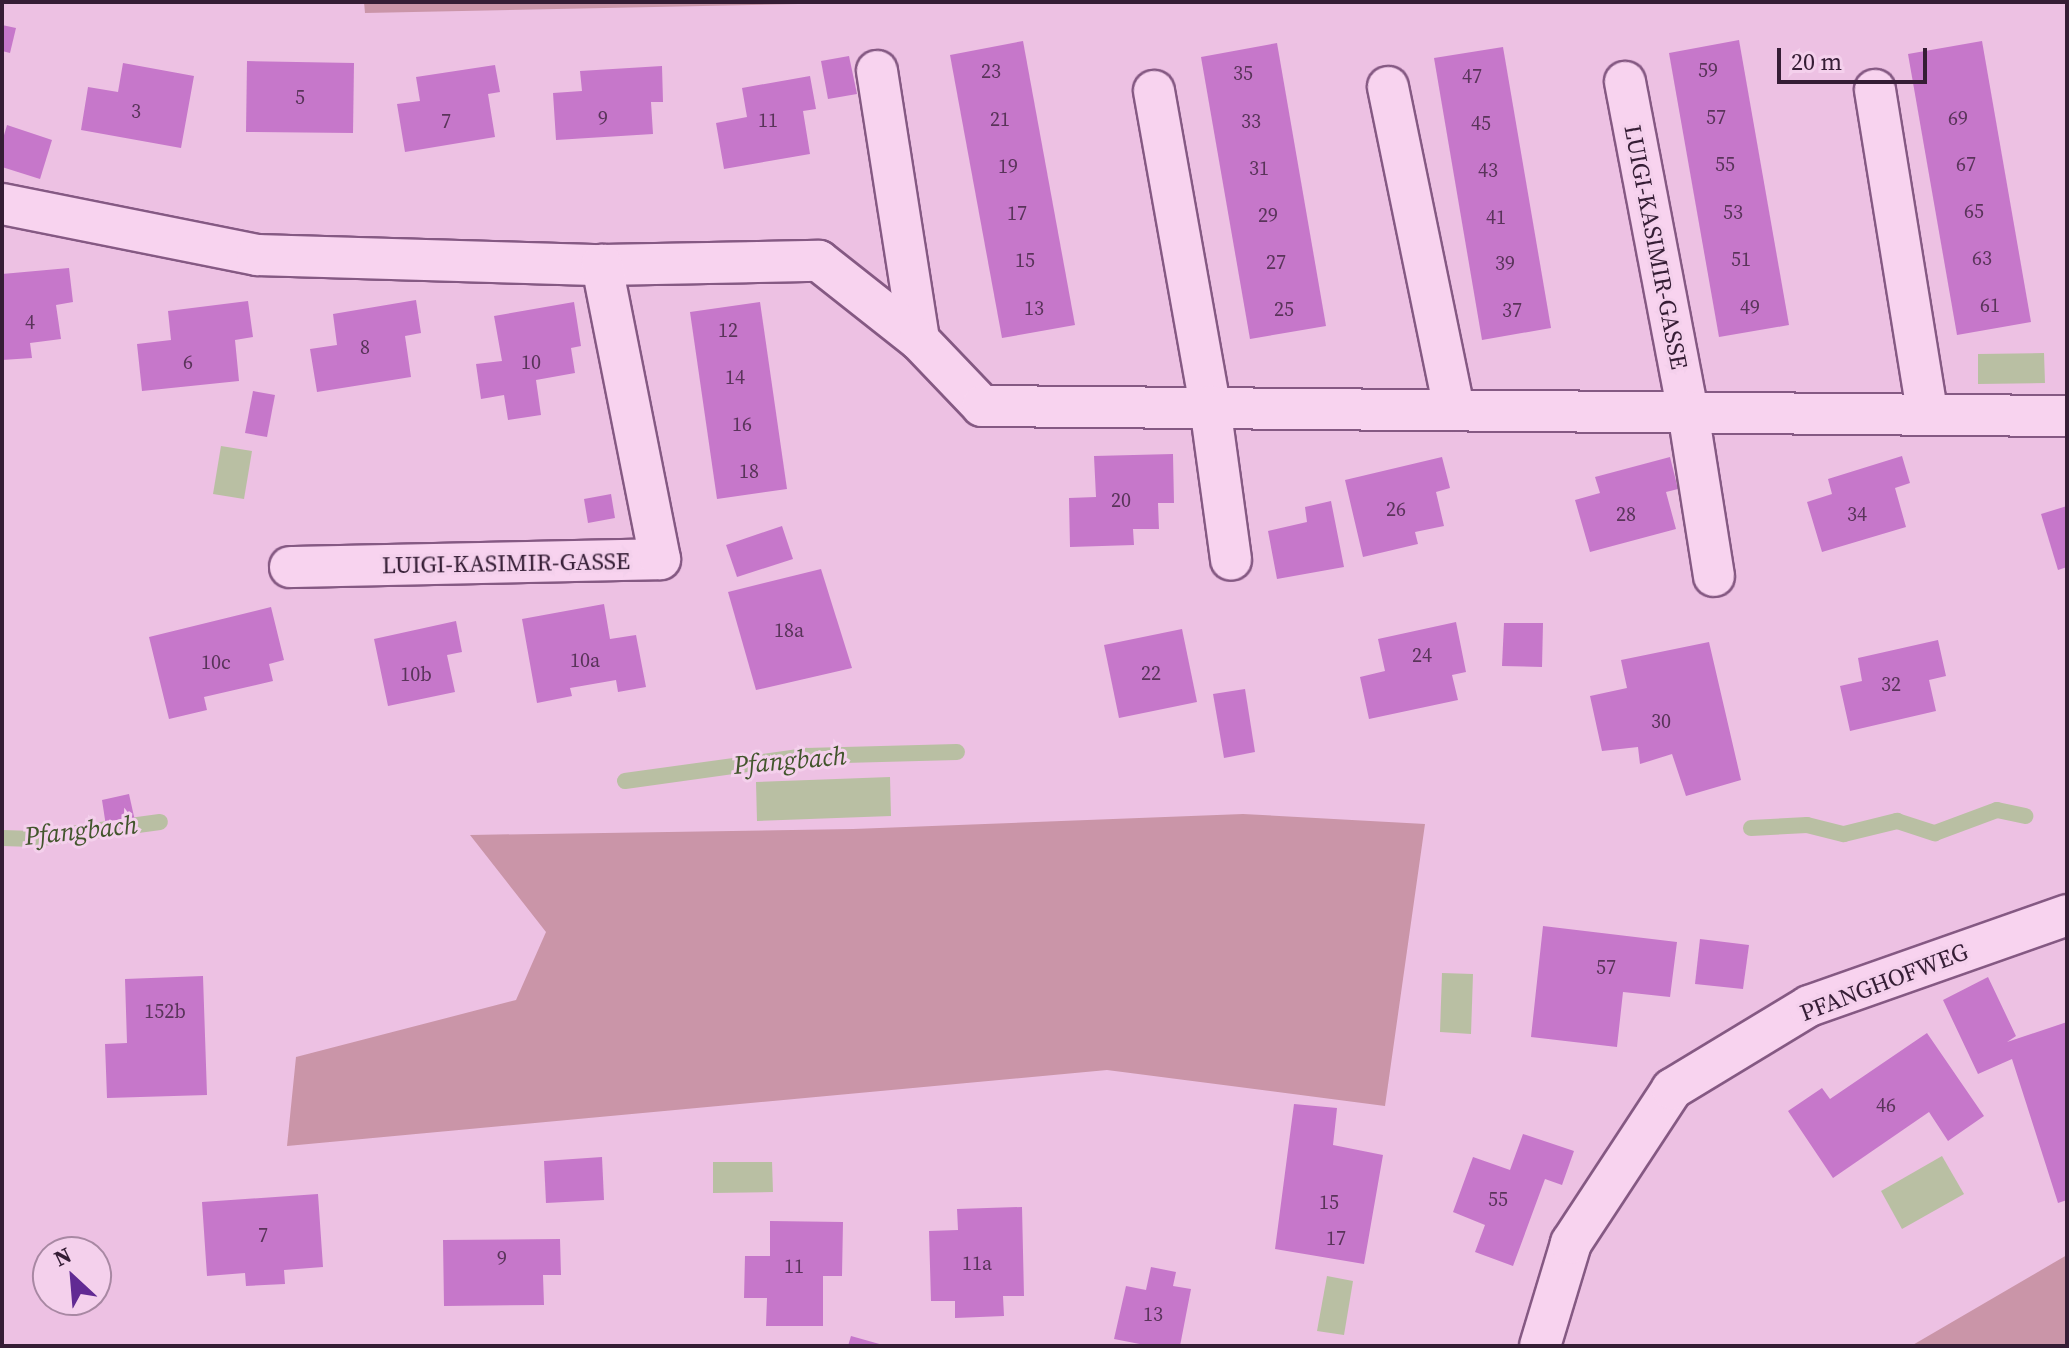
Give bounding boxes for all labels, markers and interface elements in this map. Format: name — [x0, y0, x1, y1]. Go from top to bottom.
scale bar — [1781, 32, 1931, 82]
text: 20 m — [1791, 45, 1842, 78]
house number: 59 — [1698, 58, 1718, 82]
house number: 23 — [981, 59, 1001, 83]
house number: 35 — [1233, 61, 1253, 85]
house number: 47 — [1462, 64, 1482, 88]
house number: 5 — [295, 85, 305, 109]
house number: 3 — [131, 99, 141, 123]
house number: 57 — [1706, 105, 1726, 129]
house number: 9 — [598, 106, 608, 130]
house number: 69 — [1948, 106, 1968, 130]
house number: 21 — [990, 107, 1010, 131]
house number: 11 — [758, 108, 778, 132]
house number: 7 — [441, 109, 451, 133]
house number: 33 — [1241, 109, 1261, 133]
house number: 45 — [1471, 111, 1491, 135]
street label: LUIGI-KASIMIR-GASSE — [1618, 122, 1694, 372]
house number: 55 — [1715, 152, 1735, 176]
house number: 67 — [1956, 152, 1976, 176]
house number: 19 — [998, 154, 1018, 178]
house number: 31 — [1249, 156, 1269, 180]
house number: 43 — [1478, 158, 1498, 182]
house number: 65 — [1964, 199, 1984, 223]
house number: 53 — [1723, 200, 1743, 224]
house number: 17 — [1007, 201, 1027, 225]
house number: 29 — [1258, 203, 1278, 227]
house number: 41 — [1486, 205, 1506, 229]
house number: 63 — [1972, 246, 1992, 270]
house number: 51 — [1731, 247, 1751, 271]
house number: 15 — [1015, 248, 1035, 272]
house number: 27 — [1266, 250, 1286, 274]
house number: 39 — [1495, 251, 1515, 275]
house number: 61 — [1980, 293, 2000, 317]
house number: 49 — [1740, 295, 1760, 319]
house number: 13 — [1024, 296, 1044, 320]
house number: 25 — [1274, 297, 1294, 321]
house number: 37 — [1502, 298, 1522, 322]
house number: 4 — [25, 310, 35, 334]
house number: 12 — [718, 318, 738, 342]
house number: 8 — [360, 335, 370, 359]
house number: 6 — [183, 350, 193, 374]
house number: 10 — [521, 350, 541, 374]
house number: 14 — [725, 365, 745, 389]
house number: 16 — [732, 412, 752, 436]
house number: 18 — [739, 459, 759, 483]
house number: 20 — [1111, 488, 1131, 512]
house number: 26 — [1386, 497, 1406, 521]
house number: 28 — [1616, 502, 1636, 526]
house number: 34 — [1847, 502, 1867, 526]
street label: LUIGI-KASIMIR-GASSE — [382, 546, 630, 580]
house number: 18a — [774, 618, 804, 642]
house number: 24 — [1412, 643, 1432, 667]
house number: 10a — [570, 648, 600, 672]
house number: 10c — [201, 650, 231, 674]
house number: 22 — [1141, 661, 1161, 685]
house number: 10b — [400, 662, 432, 686]
house number: 32 — [1881, 672, 1901, 696]
house number: 30 — [1651, 709, 1671, 733]
water label: Pfangbach — [732, 741, 848, 781]
water label: Pfangbach — [23, 810, 139, 852]
street label: PFANGHOFWEG — [1796, 937, 1972, 1027]
house number: 57 — [1596, 955, 1616, 979]
house number: 152b — [144, 999, 186, 1023]
house number: 46 — [1876, 1093, 1896, 1117]
house number: 55 — [1488, 1187, 1508, 1211]
house number: 15 — [1319, 1190, 1339, 1214]
house number: 7 — [258, 1223, 268, 1247]
house number: 17 — [1326, 1226, 1346, 1250]
north arrow — [32, 1236, 112, 1316]
text: N — [49, 1239, 76, 1273]
house number: 9 — [497, 1246, 507, 1270]
house number: 11a — [962, 1251, 992, 1275]
house number: 11 — [784, 1254, 804, 1278]
house number: 13 — [1143, 1302, 1163, 1326]

